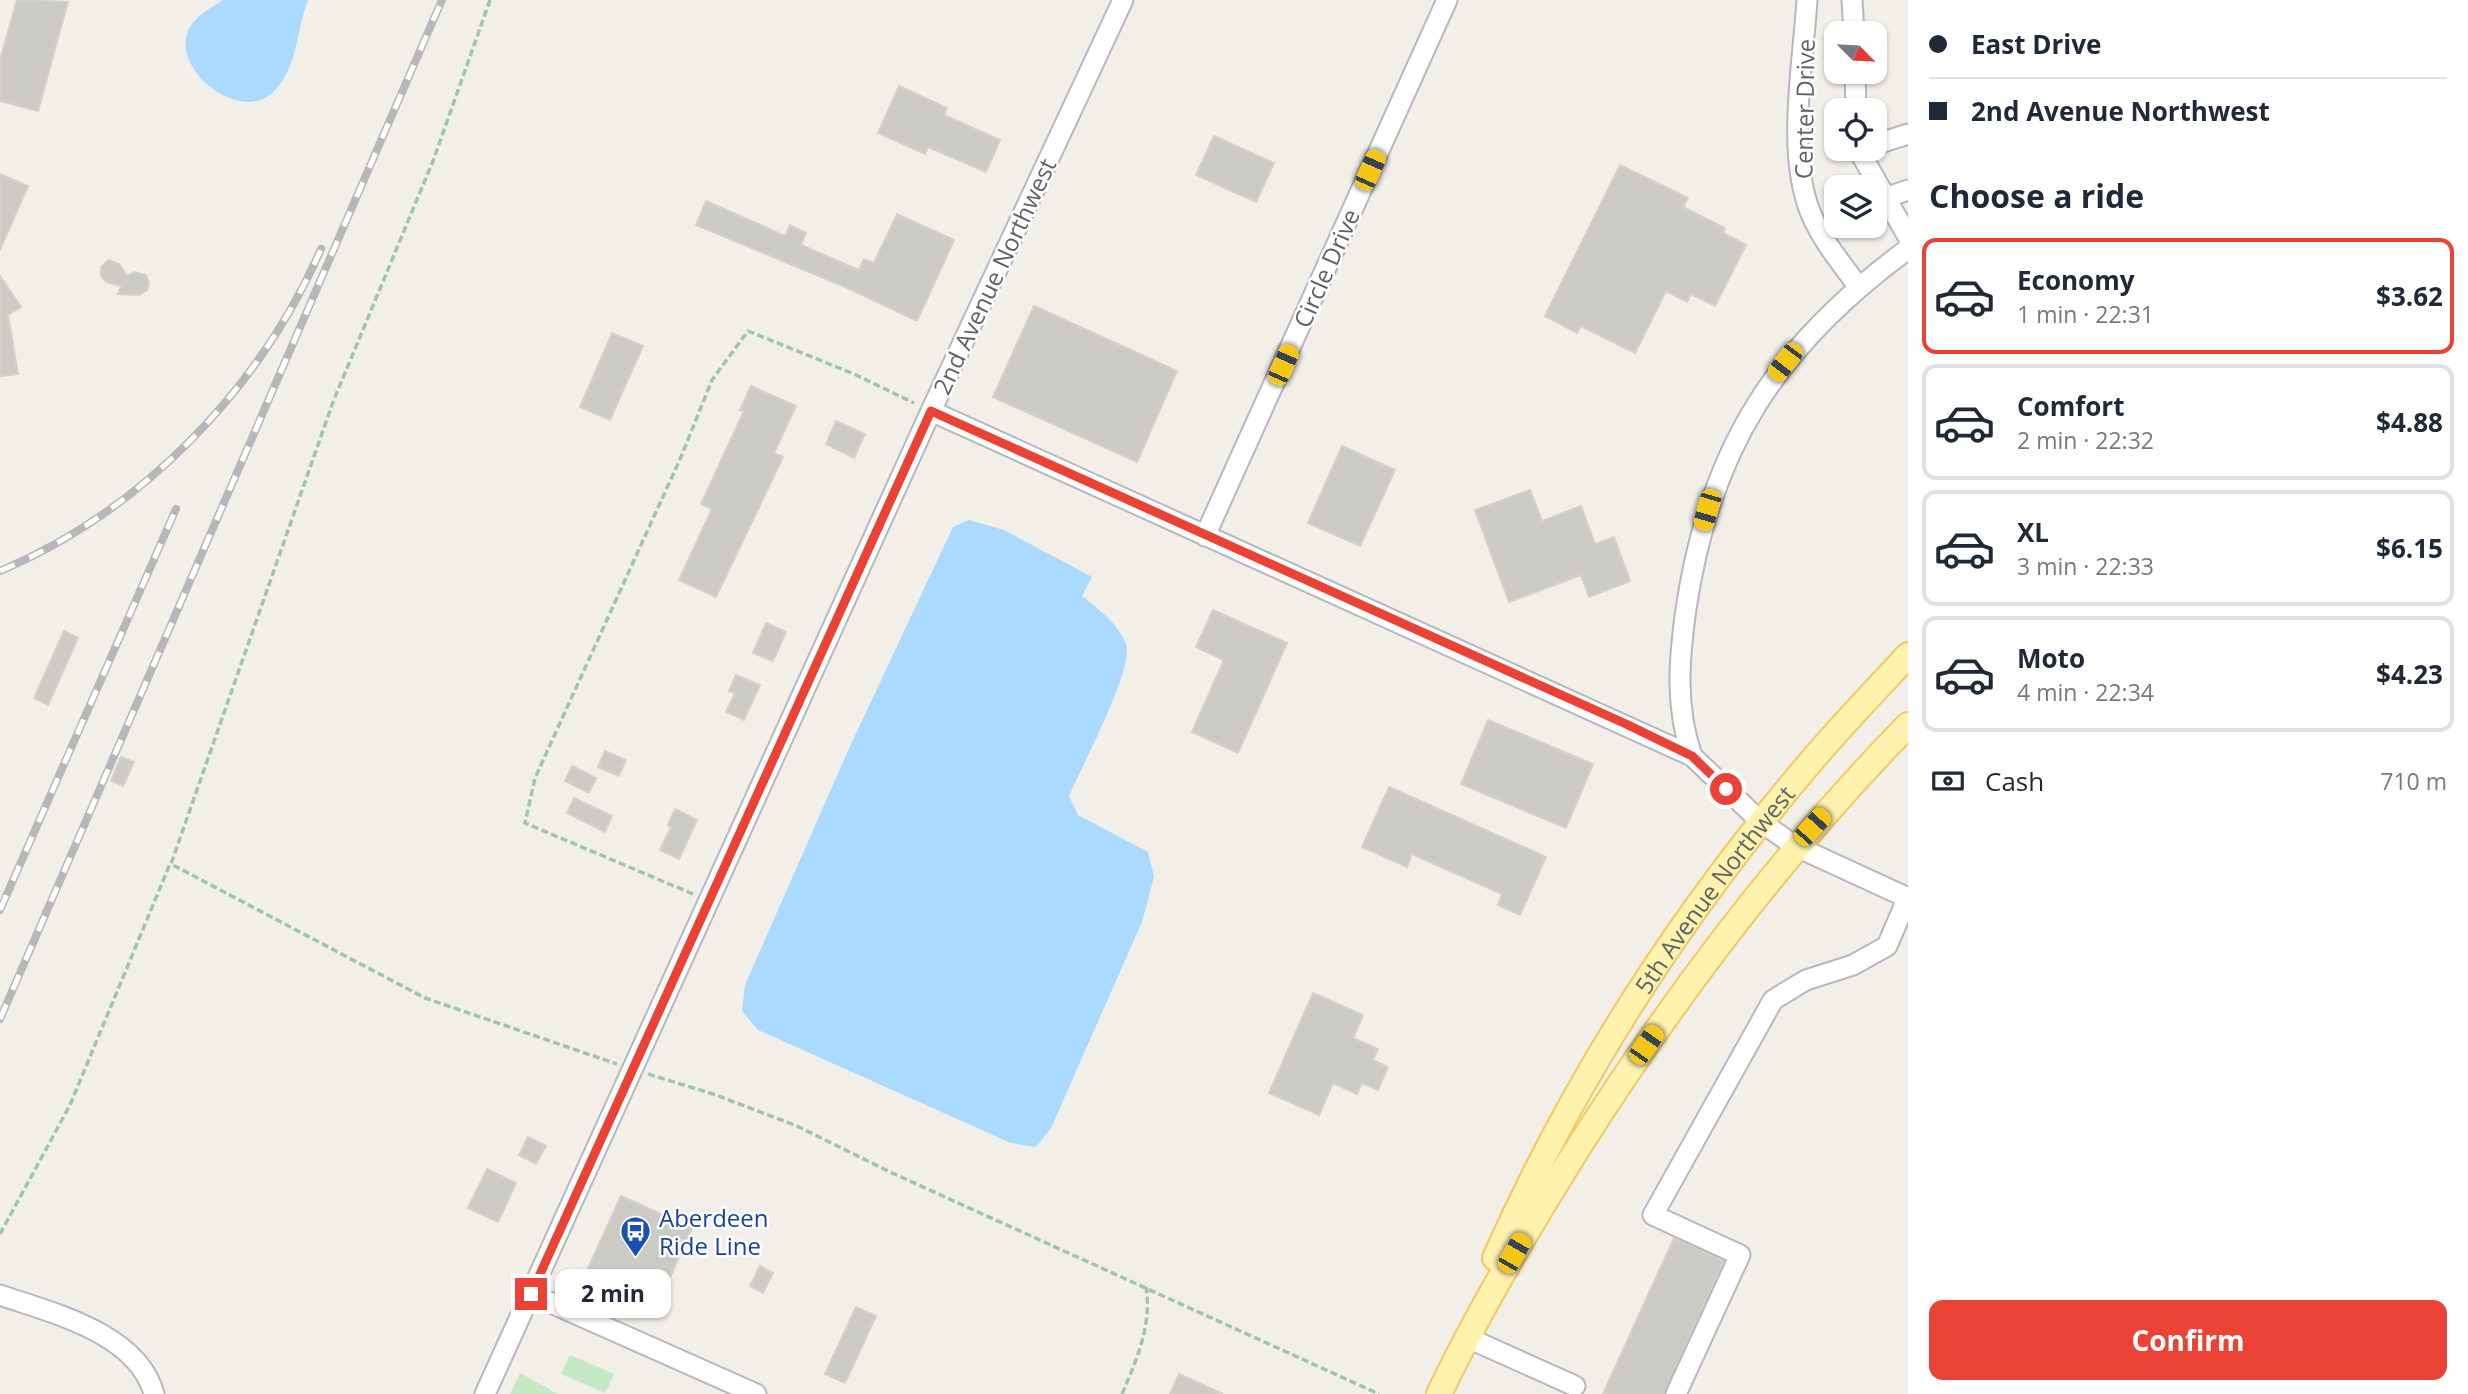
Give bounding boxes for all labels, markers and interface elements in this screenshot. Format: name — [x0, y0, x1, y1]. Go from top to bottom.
north arrow — [1824, 21, 1886, 84]
map controls — [1824, 21, 1887, 238]
text: East Drive — [1971, 26, 2101, 62]
street label: Center Drive — [1786, 39, 1822, 179]
text: 2nd Avenue Northwest — [1971, 93, 2270, 129]
button: locate — [1824, 98, 1887, 161]
car — [1352, 147, 1389, 193]
street label: 2nd Avenue Northwest — [925, 153, 1063, 399]
text: Choose a ride — [1929, 174, 2144, 217]
button: layers — [1824, 175, 1887, 238]
street label: Circle Drive — [1285, 203, 1367, 333]
text: Economy — [2017, 262, 2135, 298]
icon: car — [1933, 265, 1996, 328]
text: $3.62 — [2376, 278, 2443, 314]
text: 1 min · 22:31 — [2017, 298, 2154, 330]
car — [1764, 339, 1807, 385]
car — [1265, 342, 1302, 388]
text: Comfort — [2017, 388, 2124, 424]
icon: car — [1933, 391, 1996, 454]
text: $4.88 — [2376, 404, 2443, 440]
text: 2 min · 22:32 — [2017, 424, 2154, 456]
car — [1692, 487, 1723, 533]
text: XL — [2017, 514, 2049, 550]
icon: car — [1933, 517, 1996, 580]
text: $6.15 — [2376, 530, 2443, 566]
text: 3 min · 22:33 — [2017, 550, 2154, 582]
text: Moto — [2017, 640, 2085, 676]
icon: car — [1933, 643, 1996, 706]
text: $4.23 — [2376, 656, 2443, 692]
text: 4 min · 22:34 — [2017, 676, 2154, 708]
icon: cash — [1929, 762, 1967, 800]
text: Cash — [1985, 763, 2044, 799]
text: 710 m — [2380, 765, 2447, 797]
route start — [1710, 773, 1742, 805]
street label: 5th Avenue Northwest — [1626, 778, 1801, 1000]
car — [1791, 804, 1834, 850]
car — [1626, 1022, 1667, 1068]
place label: Aberdeen Ride Line — [659, 1201, 769, 1262]
bus stop icon: Aberdeen Ride Line — [619, 1214, 653, 1258]
car — [1495, 1230, 1534, 1276]
callout: 2 min — [556, 1270, 671, 1318]
text: 2 min — [581, 1277, 645, 1309]
route end — [515, 1278, 547, 1310]
button: Confirm — [1929, 1300, 2447, 1380]

